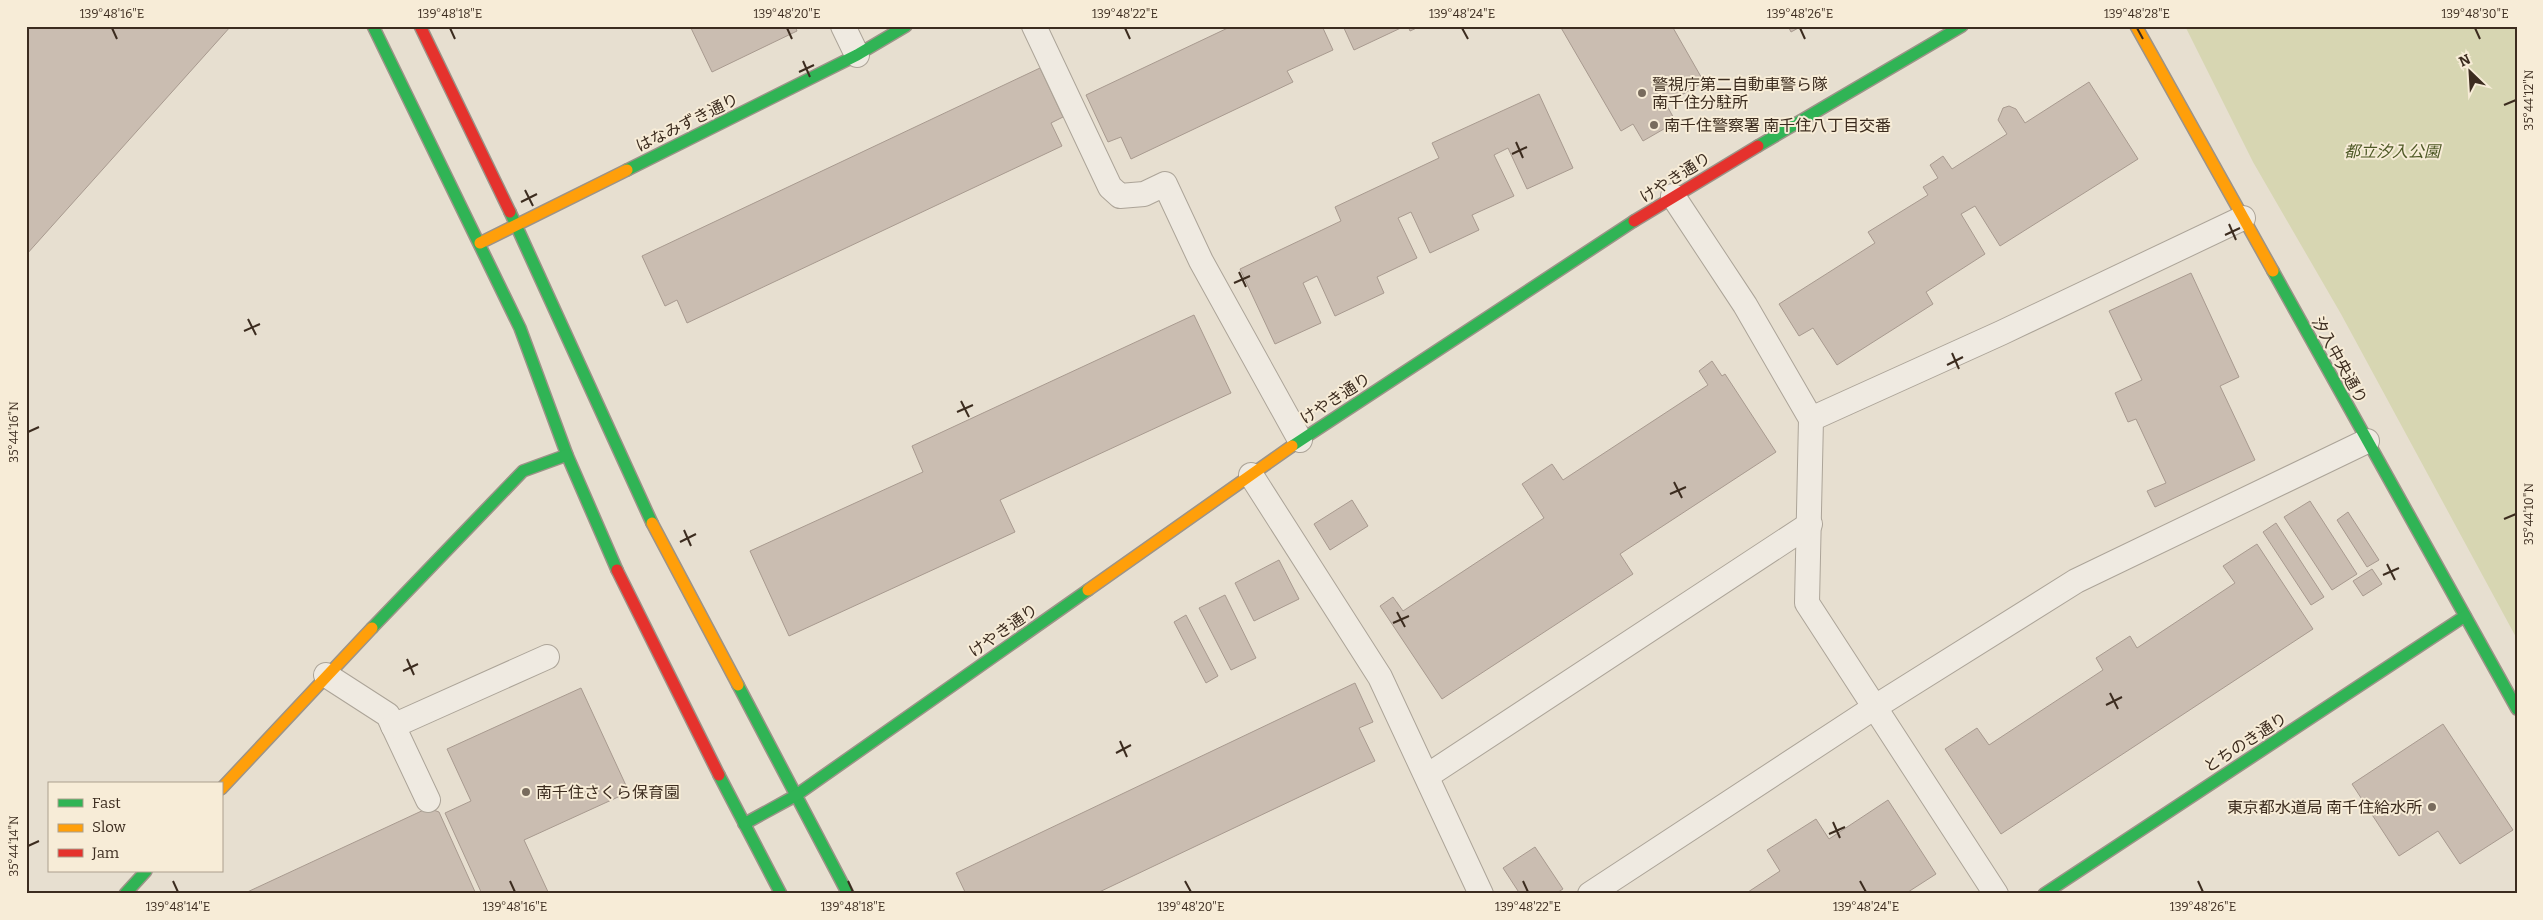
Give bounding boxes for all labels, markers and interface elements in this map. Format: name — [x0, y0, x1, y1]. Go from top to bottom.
text: 139°48'16"E — [80, 7, 144, 21]
text: 139°48'18"E — [418, 7, 482, 21]
text: 139°48'20"E — [754, 7, 820, 21]
text: 139°48'22"E — [1092, 7, 1158, 21]
text: 139°48'24"E — [1429, 7, 1495, 21]
text: 139°48'26"E — [1767, 7, 1833, 21]
text: 139°48'28"E — [2104, 7, 2170, 21]
text: 139°48'30"E — [2441, 7, 2509, 21]
north arrow — [2446, 48, 2496, 98]
text: N — [2456, 51, 2473, 71]
text: 35°44'12"N — [2522, 69, 2536, 130]
place label: 警視庁第二自動車警ら隊 南千住分駐所 — [1652, 75, 1828, 112]
marker: 警視庁第二自動車警ら隊 南千住分駐所 — [1636, 87, 1648, 99]
street label: はなみずき通り — [633, 89, 742, 156]
place label: 南千住警察署 南千住八丁目交番 — [1664, 116, 1891, 135]
marker: 南千住警察署 南千住八丁目交番 — [1648, 119, 1660, 131]
park label: 都立汐入公園 — [2344, 142, 2442, 161]
street label: けやき通り — [1636, 148, 1714, 207]
street label: 汐入中央通り — [2308, 314, 2371, 407]
street label: けやき通り — [1297, 369, 1374, 428]
text: 35°44'16"N — [7, 401, 21, 463]
text: 35°44'10"N — [2522, 483, 2536, 545]
street label: けやき通り — [965, 600, 1042, 661]
street label: とちのき通り — [2200, 708, 2291, 776]
legend — [48, 782, 222, 872]
place label: 南千住さくら保育園 — [536, 783, 680, 802]
marker: 南千住さくら保育園 — [520, 786, 532, 798]
text: Fast — [92, 794, 121, 812]
place label: 東京都水道局 南千住給水所 — [2227, 798, 2422, 817]
marker: 東京都水道局 南千住給水所 — [2426, 801, 2438, 813]
text: 35°44'14"N — [7, 815, 21, 877]
text: Slow — [92, 818, 127, 836]
text: Jam — [91, 844, 120, 862]
text: 139°48'14"E — [146, 900, 210, 914]
text: 139°48'16"E — [483, 900, 547, 914]
text: 139°48'18"E — [821, 900, 885, 914]
text: 139°48'20"E — [1158, 900, 1224, 914]
text: 139°48'22"E — [1495, 900, 1561, 914]
text: 139°48'24"E — [1833, 900, 1899, 914]
text: 139°48'26"E — [2170, 900, 2236, 914]

